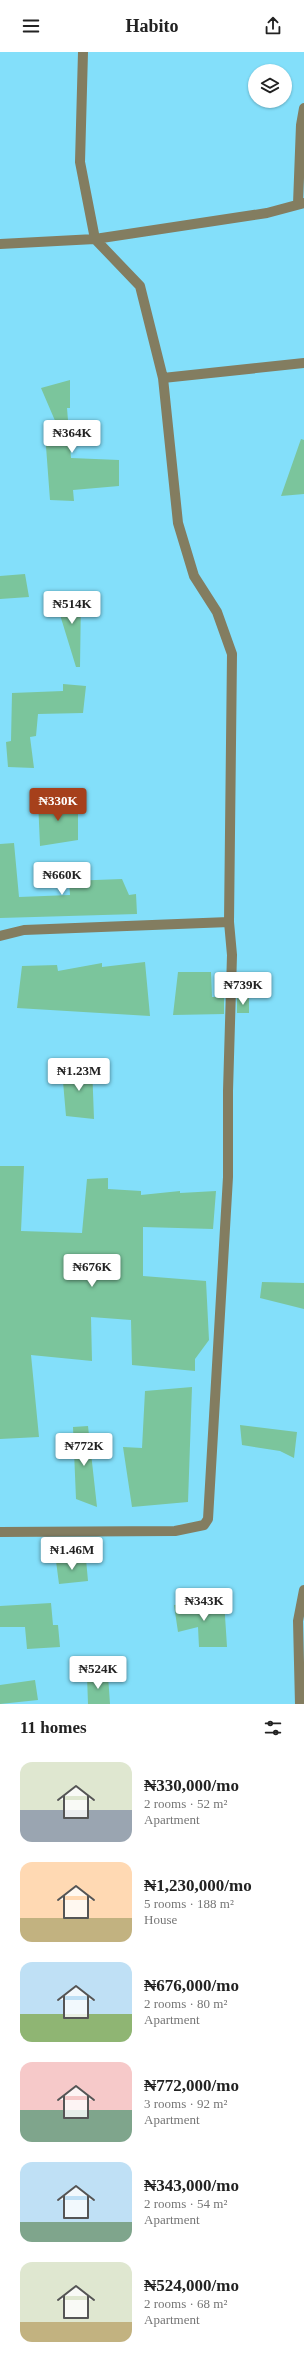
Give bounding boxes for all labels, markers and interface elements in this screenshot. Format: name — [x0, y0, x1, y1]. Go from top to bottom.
icon: menu — [20, 15, 42, 37]
icon: share — [262, 15, 284, 37]
text: Habito — [125, 16, 179, 36]
map controls — [248, 64, 292, 108]
button: layers — [248, 64, 292, 108]
pin: ₦364K — [44, 420, 100, 454]
text: ₦364K — [53, 425, 92, 440]
pin: ₦514K — [44, 591, 100, 625]
text: ₦514K — [53, 596, 92, 611]
pin: ₦330K — [30, 788, 86, 822]
text: ₦330K — [39, 793, 78, 808]
pin: ₦660K — [34, 862, 90, 896]
text: ₦660K — [43, 867, 82, 882]
pin: ₦739K — [215, 972, 271, 1006]
text: ₦739K — [224, 977, 263, 992]
pin: ₦1.23M — [46, 1058, 112, 1092]
text: ₦1.23M — [57, 1063, 101, 1078]
pin: ₦676K — [64, 1254, 120, 1288]
text: ₦676K — [73, 1259, 112, 1274]
pin: ₦772K — [56, 1433, 112, 1467]
text: ₦772K — [65, 1438, 104, 1453]
pin: ₦1.46M — [39, 1537, 105, 1571]
text: ₦1.46M — [50, 1542, 94, 1557]
pin: ₦343K — [176, 1588, 232, 1622]
text: ₦343K — [185, 1593, 224, 1608]
pin: ₦524K — [70, 1656, 126, 1690]
text: ₦524K — [79, 1661, 118, 1676]
icon: filters — [262, 1717, 284, 1739]
text: 11 homes — [20, 1718, 87, 1737]
text: ₦330,000/mo — [144, 1776, 239, 1795]
icon: home — [52, 1778, 100, 1826]
text: 2 rooms · 52 m² — [144, 1796, 227, 1811]
text: Apartment — [144, 1812, 200, 1827]
text: ₦1,230,000/mo — [144, 1876, 252, 1895]
icon: home — [52, 1878, 100, 1926]
text: 5 rooms · 188 m² — [144, 1896, 234, 1911]
text: House — [144, 1912, 177, 1927]
text: ₦676,000/mo — [144, 1976, 239, 1995]
icon: home — [52, 1978, 100, 2026]
text: 2 rooms · 80 m² — [144, 1996, 227, 2011]
text: Apartment — [144, 2012, 200, 2027]
text: ₦772,000/mo — [144, 2076, 239, 2095]
icon: home — [52, 2078, 100, 2126]
text: 3 rooms · 92 m² — [144, 2096, 227, 2111]
text: Apartment — [144, 2112, 200, 2127]
text: ₦343,000/mo — [144, 2176, 239, 2195]
icon: home — [52, 2178, 100, 2226]
text: 2 rooms · 54 m² — [144, 2196, 227, 2211]
text: Apartment — [144, 2212, 200, 2227]
text: ₦524,000/mo — [144, 2276, 239, 2295]
icon: home — [52, 2278, 100, 2326]
text: 2 rooms · 68 m² — [144, 2296, 227, 2311]
text: Apartment — [144, 2312, 200, 2327]

